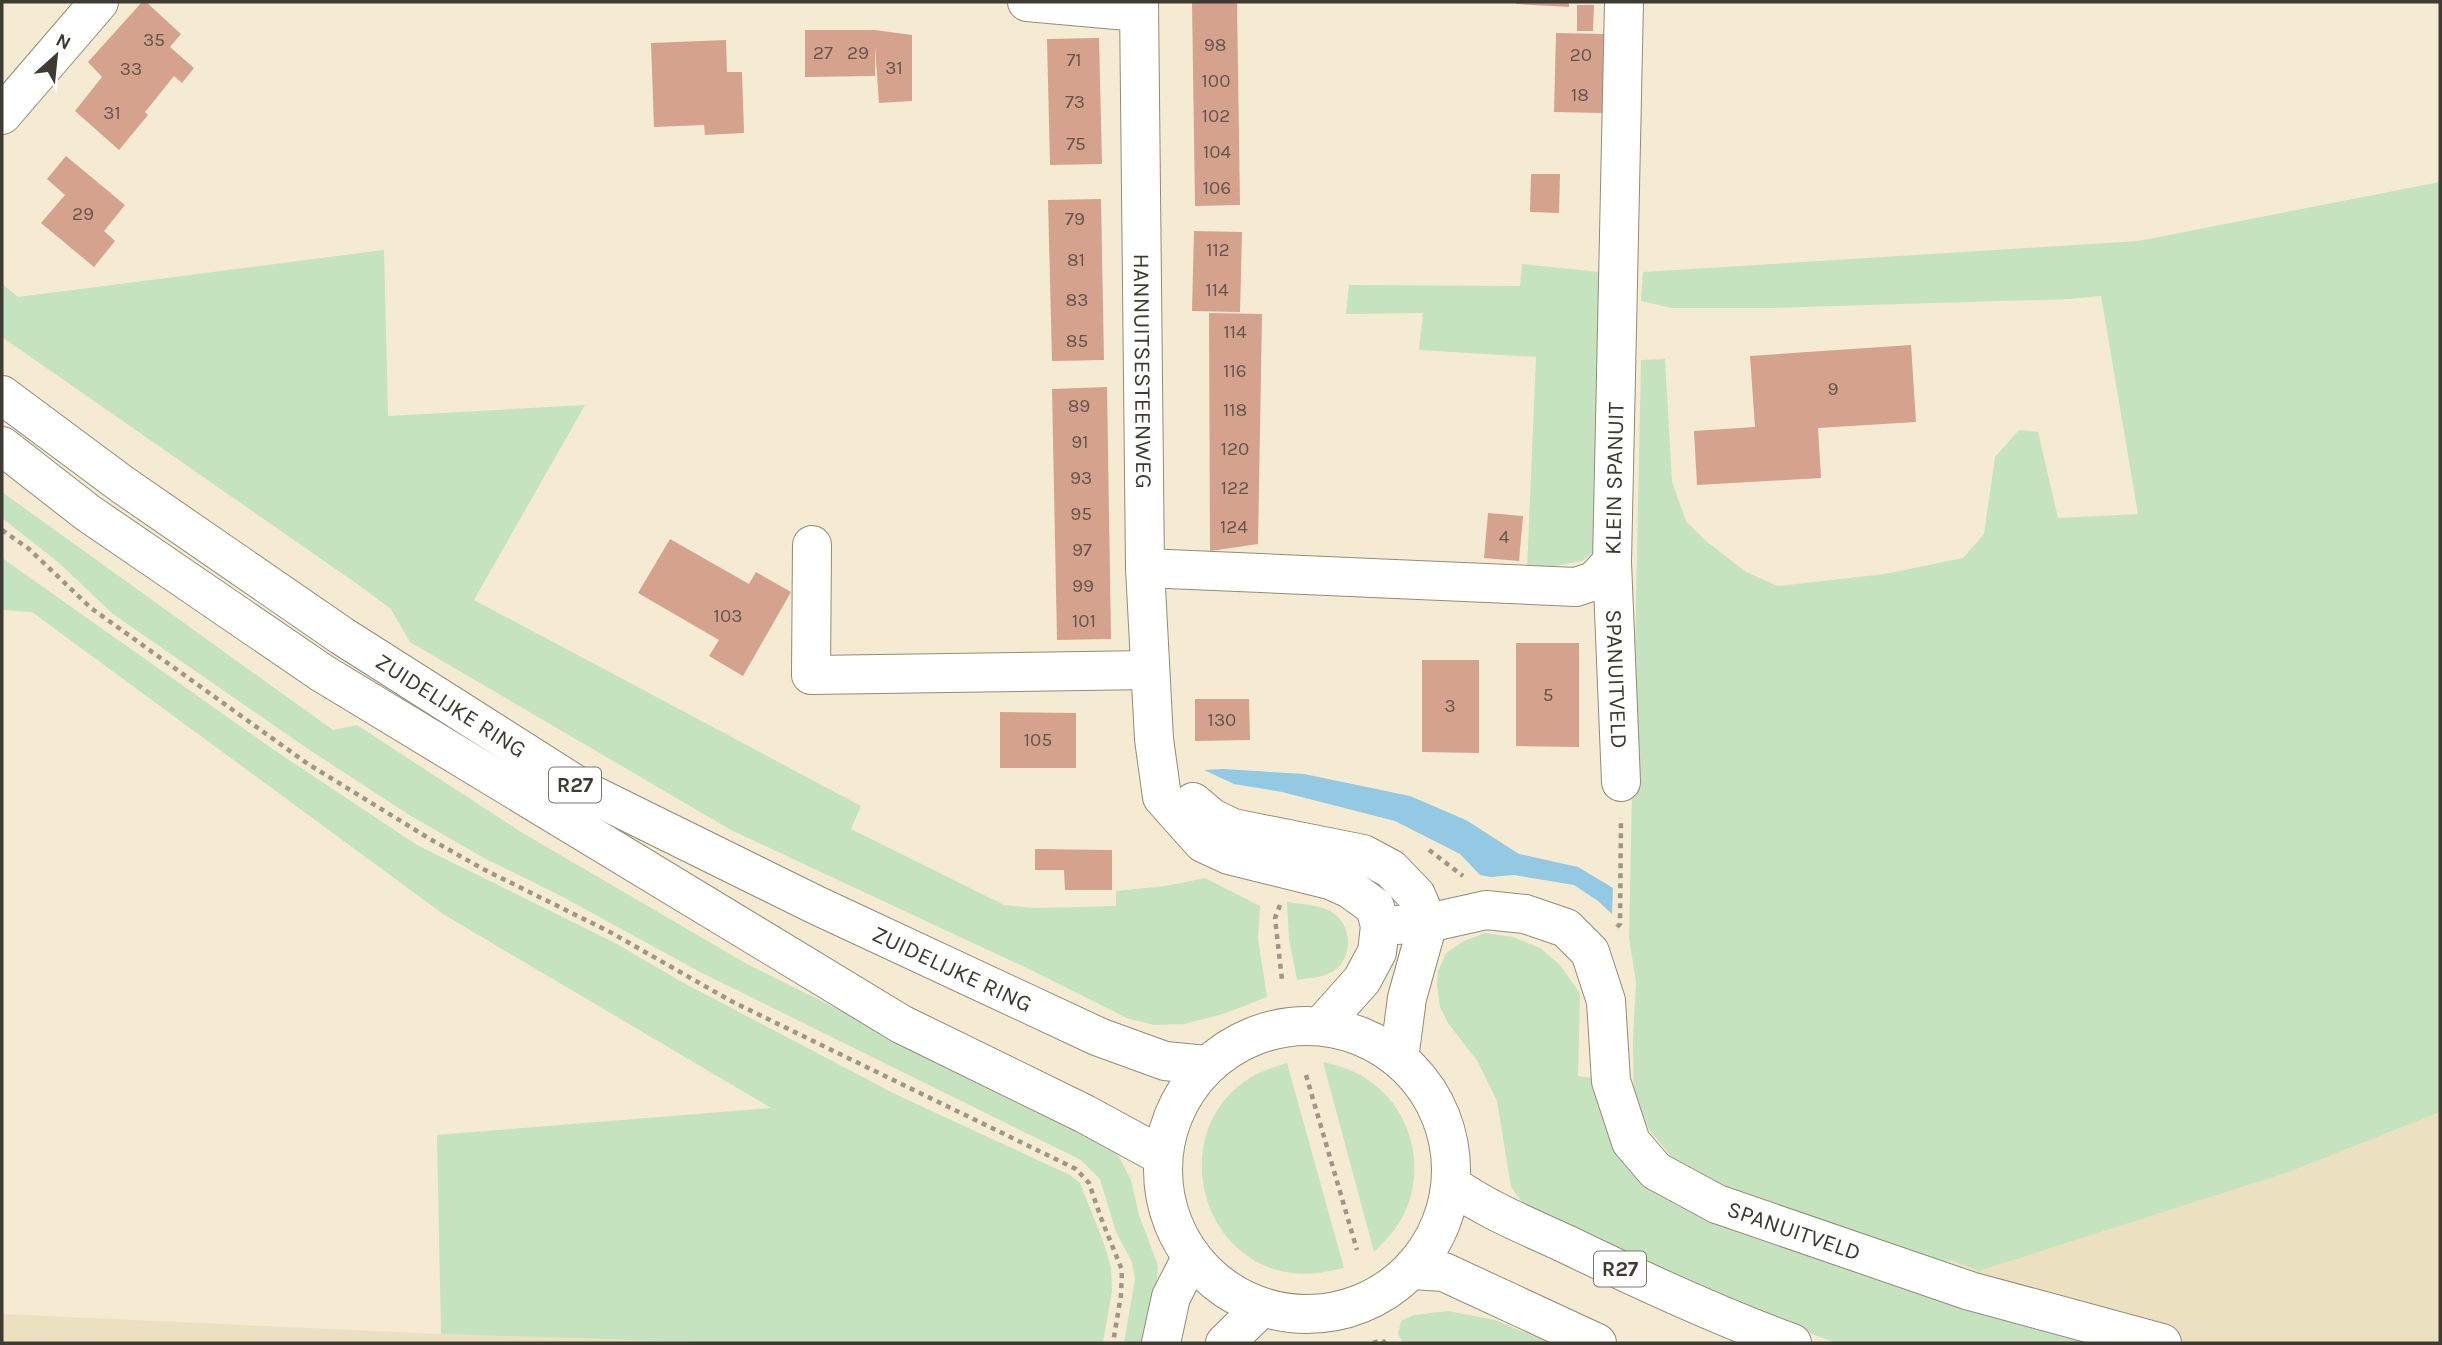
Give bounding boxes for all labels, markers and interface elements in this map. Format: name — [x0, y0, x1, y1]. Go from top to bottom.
north arrow — [21, 21, 91, 91]
text: N — [52, 29, 74, 55]
house number: 35 — [143, 29, 165, 51]
house number: 98 — [1204, 34, 1226, 56]
house number: 27 — [813, 42, 833, 64]
house number: 29 — [847, 42, 869, 64]
house number: 20 — [1570, 44, 1592, 66]
house number: 71 — [1066, 49, 1082, 71]
house number: 31 — [885, 57, 903, 79]
house number: 33 — [120, 58, 142, 80]
house number: 100 — [1202, 70, 1230, 92]
house number: 18 — [1571, 84, 1589, 106]
house number: 73 — [1065, 91, 1085, 113]
house number: 31 — [103, 102, 121, 124]
house number: 102 — [1202, 105, 1230, 127]
house number: 75 — [1066, 133, 1086, 155]
house number: 104 — [1203, 141, 1231, 163]
house number: 106 — [1203, 177, 1231, 199]
house number: 29 — [72, 203, 94, 225]
house number: 79 — [1065, 208, 1085, 230]
house number: 112 — [1206, 239, 1230, 261]
house number: 81 — [1067, 249, 1085, 271]
street label: HANNUITSESTEENWEG — [1128, 253, 1158, 489]
house number: 114 — [1205, 279, 1229, 301]
house number: 83 — [1066, 289, 1088, 311]
house number: 114 — [1223, 321, 1247, 343]
house number: 85 — [1066, 330, 1088, 352]
house number: 116 — [1223, 360, 1247, 382]
house number: 9 — [1827, 378, 1839, 400]
house number: 89 — [1068, 395, 1090, 417]
house number: 118 — [1223, 399, 1247, 421]
street label: KLEIN SPANUIT — [1599, 401, 1629, 555]
house number: 91 — [1071, 431, 1089, 453]
house number: 120 — [1221, 438, 1249, 460]
house number: 93 — [1070, 467, 1092, 489]
house number: 122 — [1221, 477, 1249, 499]
house number: 95 — [1070, 503, 1092, 525]
house number: 124 — [1220, 516, 1248, 538]
house number: 4 — [1499, 526, 1510, 548]
house number: 97 — [1072, 539, 1092, 561]
house number: 99 — [1072, 575, 1094, 597]
house number: 103 — [714, 605, 742, 627]
street label: SPANUITVELD — [1600, 609, 1633, 749]
house number: 101 — [1072, 610, 1096, 632]
street label: ZUIDELIJKE RING — [371, 647, 531, 763]
house number: 5 — [1543, 684, 1553, 706]
house number: 3 — [1444, 695, 1456, 717]
house number: 130 — [1208, 709, 1236, 731]
house number: 105 — [1024, 729, 1052, 751]
road number: R27 — [549, 768, 601, 802]
street label: ZUIDELIJKE RING — [868, 920, 1036, 1017]
street label: SPANUITVELD — [1724, 1195, 1864, 1266]
road number: R27 — [1594, 1252, 1646, 1286]

